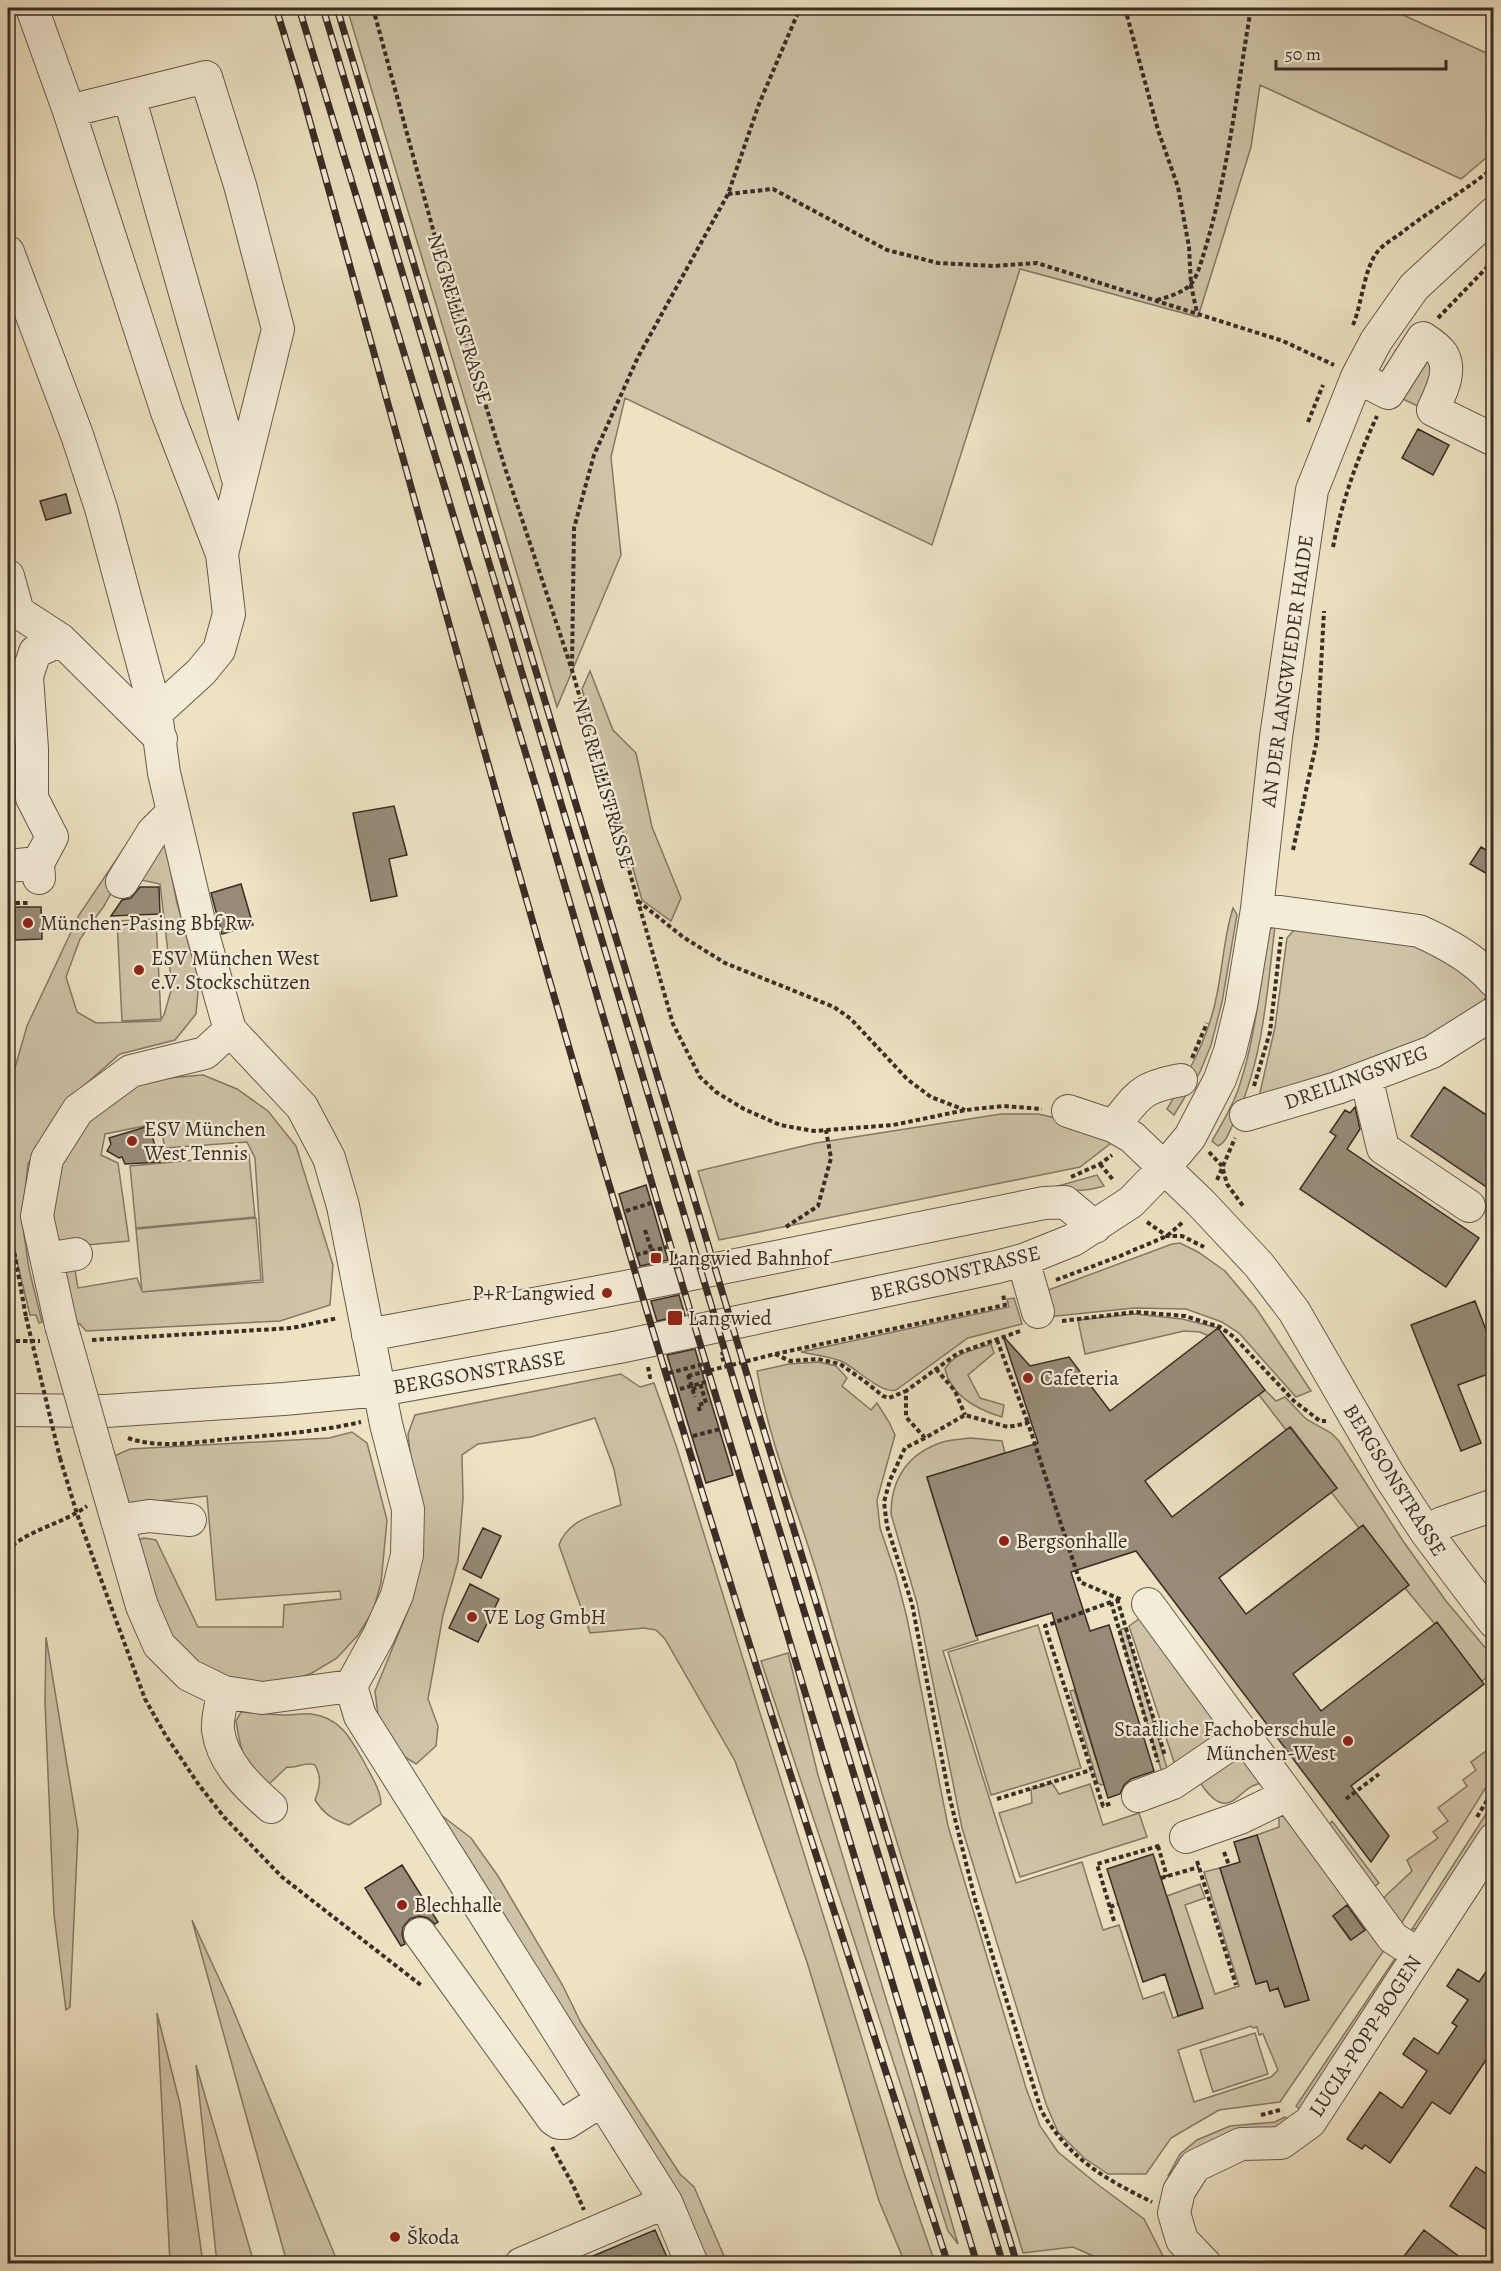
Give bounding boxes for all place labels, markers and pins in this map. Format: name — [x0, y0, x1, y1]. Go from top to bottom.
place label: München-Pasing Bbf Rw — [40, 909, 252, 937]
marker: München-Pasing Bbf Rw — [21, 916, 35, 930]
place label: ESV München West e.V. Stockschützen — [151, 944, 320, 996]
marker: ESV München West e.V. Stockschützen — [132, 963, 146, 977]
place label: ESV München West Tennis — [143, 1115, 266, 1167]
marker: ESV München West Tennis — [125, 1134, 139, 1148]
place label: Langwied Bahnhof — [668, 1244, 833, 1272]
marker: Langwied Bahnhof — [649, 1251, 663, 1265]
place label: P+R Langwied — [472, 1279, 596, 1307]
marker: P+R Langwied — [600, 1286, 614, 1300]
place label: Langwied — [688, 1304, 773, 1332]
marker: Langwied — [666, 1309, 684, 1327]
place label: Cafeteria — [1040, 1364, 1119, 1392]
marker: Cafeteria — [1021, 1371, 1035, 1385]
place label: Bergsonhalle — [1016, 1527, 1127, 1555]
marker: Bergsonhalle — [997, 1534, 1011, 1548]
place label: VE Log GmbH — [483, 1603, 606, 1631]
marker: VE Log GmbH — [465, 1610, 479, 1624]
place label: Staatliche Fachoberschule München-West — [1114, 1715, 1336, 1767]
marker: Staatliche Fachoberschule München-West — [1341, 1734, 1355, 1748]
place label: Blechhalle — [414, 1891, 502, 1919]
marker: Blechhalle — [395, 1898, 409, 1912]
place label: Škoda — [407, 2223, 460, 2251]
marker: Škoda — [388, 2230, 402, 2244]

